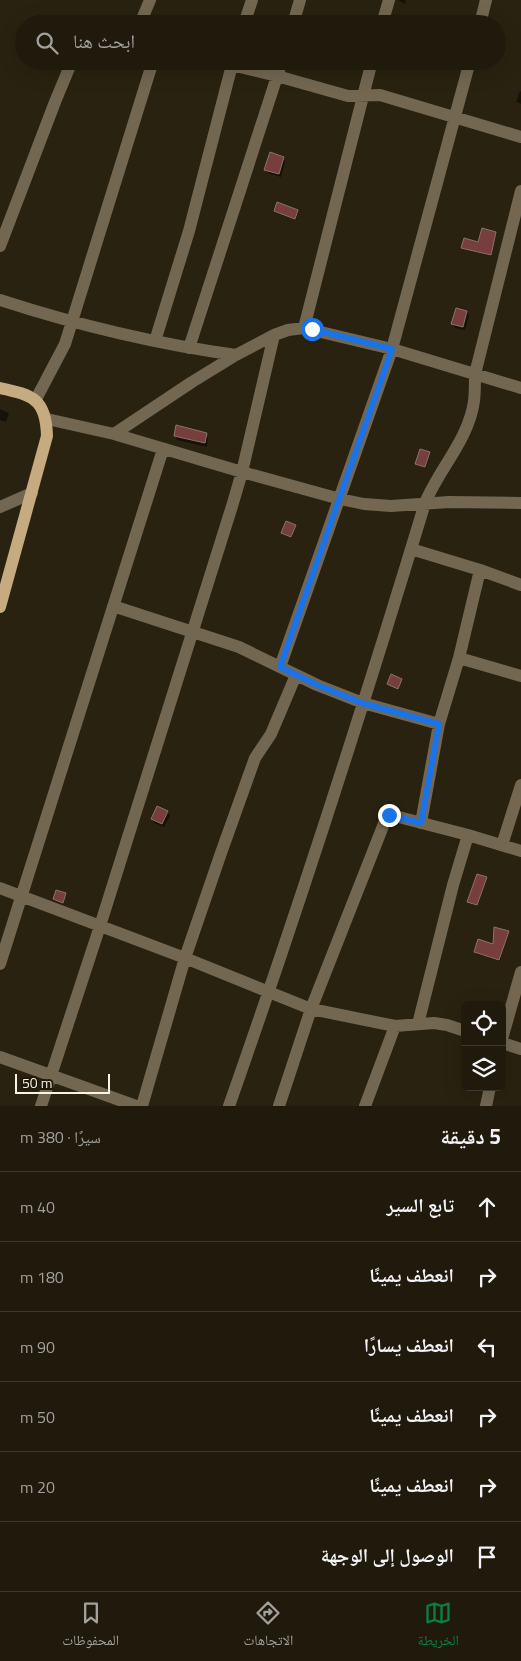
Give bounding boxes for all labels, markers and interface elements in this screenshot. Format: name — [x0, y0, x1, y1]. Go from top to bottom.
search box — [15, 15, 506, 70]
text: ابحث هنا — [73, 26, 135, 55]
icon: search — [33, 29, 61, 57]
route start — [301, 318, 324, 341]
route end — [378, 804, 401, 827]
map controls — [461, 1001, 506, 1091]
button: locate — [461, 1001, 506, 1046]
button: layers — [461, 1046, 506, 1091]
scale bar — [15, 1071, 110, 1094]
text: 50 m — [22, 1072, 52, 1093]
text: 5 دقيقة — [441, 1120, 501, 1152]
text: سيرًا · 380 m — [20, 1125, 101, 1149]
text: تابع السير — [386, 1190, 454, 1219]
icon: ahead — [473, 1193, 501, 1221]
text: 40 m — [20, 1195, 55, 1219]
text: انعطف يمينًا — [369, 1260, 454, 1289]
icon: right — [473, 1263, 501, 1291]
text: 180 m — [20, 1265, 64, 1289]
text: انعطف يسارًا — [364, 1330, 454, 1359]
icon: left — [473, 1333, 501, 1361]
text: 90 m — [20, 1335, 55, 1359]
text: انعطف يمينًا — [369, 1400, 454, 1429]
icon: right — [473, 1403, 501, 1431]
text: 50 m — [20, 1405, 55, 1429]
text: انعطف يمينًا — [369, 1470, 454, 1499]
icon: right — [473, 1473, 501, 1501]
text: 20 m — [20, 1475, 55, 1499]
text: الوصول إلى الوجهة — [321, 1540, 454, 1569]
icon: arrive — [473, 1543, 501, 1571]
tab: المحفوظات — [62, 1599, 119, 1654]
tab: الاتجاهات — [244, 1599, 293, 1654]
tab: الخريطة — [418, 1599, 459, 1654]

